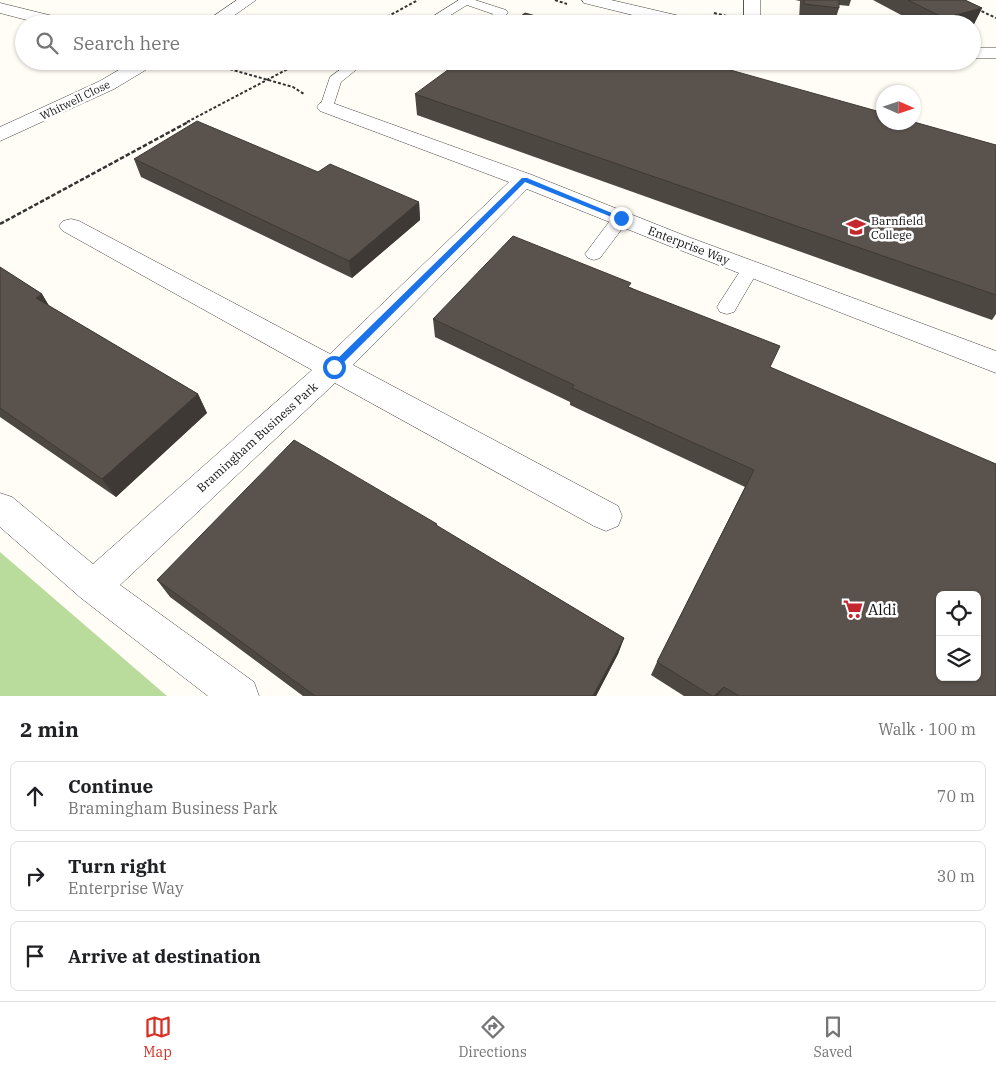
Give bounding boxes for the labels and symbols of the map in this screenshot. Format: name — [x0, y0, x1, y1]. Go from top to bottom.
street label: Whitwell Close — [38, 77, 112, 123]
north arrow — [876, 85, 921, 130]
route end — [610, 207, 633, 230]
place label: Barnfield College — [871, 213, 924, 242]
school or university icon: Barnfield College — [845, 216, 867, 238]
street label: Enterprise Way — [646, 222, 733, 268]
route start — [323, 356, 346, 379]
street label: Bramingham Business Park — [194, 379, 320, 495]
supermarket icon: Aldi — [842, 598, 864, 620]
place label: Aldi — [868, 600, 897, 619]

